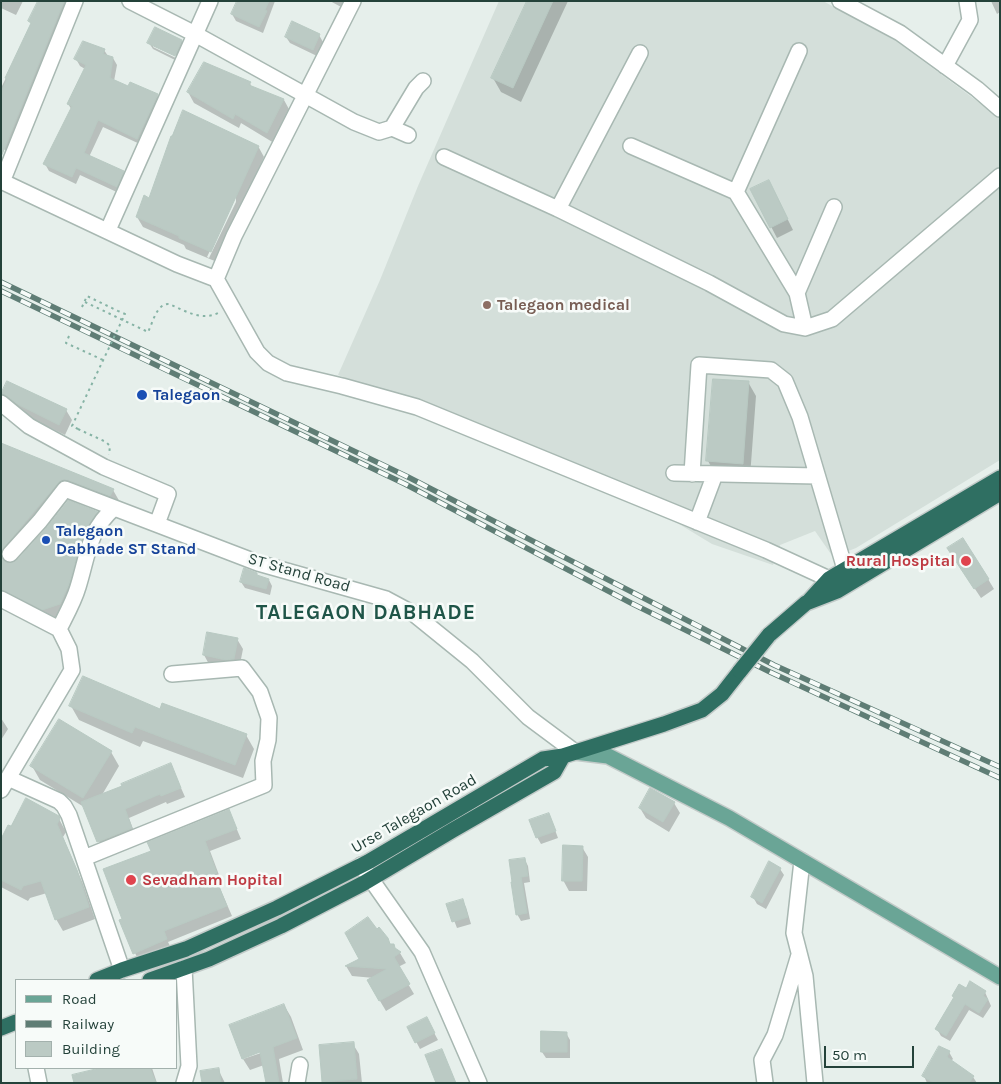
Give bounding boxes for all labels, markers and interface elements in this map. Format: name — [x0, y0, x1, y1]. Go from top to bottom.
place label: Talegaon medical — [497, 295, 630, 315]
marker: Talegaon medical — [481, 299, 493, 311]
place label: Talegaon — [153, 385, 220, 405]
marker: Talegaon — [135, 388, 149, 402]
place label: Talegaon Dabhade ST Stand — [56, 521, 196, 559]
marker: Talegaon Dabhade ST Stand — [40, 534, 52, 546]
street label: ST Stand Road — [246, 549, 352, 597]
place label: Rural Hospital — [846, 551, 955, 571]
marker: Rural Hospital — [959, 554, 973, 568]
district label: TALEGAON DABHADE — [254, 600, 478, 626]
street label: Urse Talegaon Road — [348, 770, 480, 858]
place label: Sevadham Hopital — [142, 870, 283, 890]
marker: Sevadham Hopital — [124, 873, 138, 887]
legend — [15, 979, 178, 1069]
text: Road — [62, 990, 97, 1008]
text: Railway — [62, 1015, 114, 1033]
scale bar — [826, 1036, 916, 1068]
text: Building — [62, 1040, 120, 1058]
text: 50 m — [832, 1046, 867, 1064]

